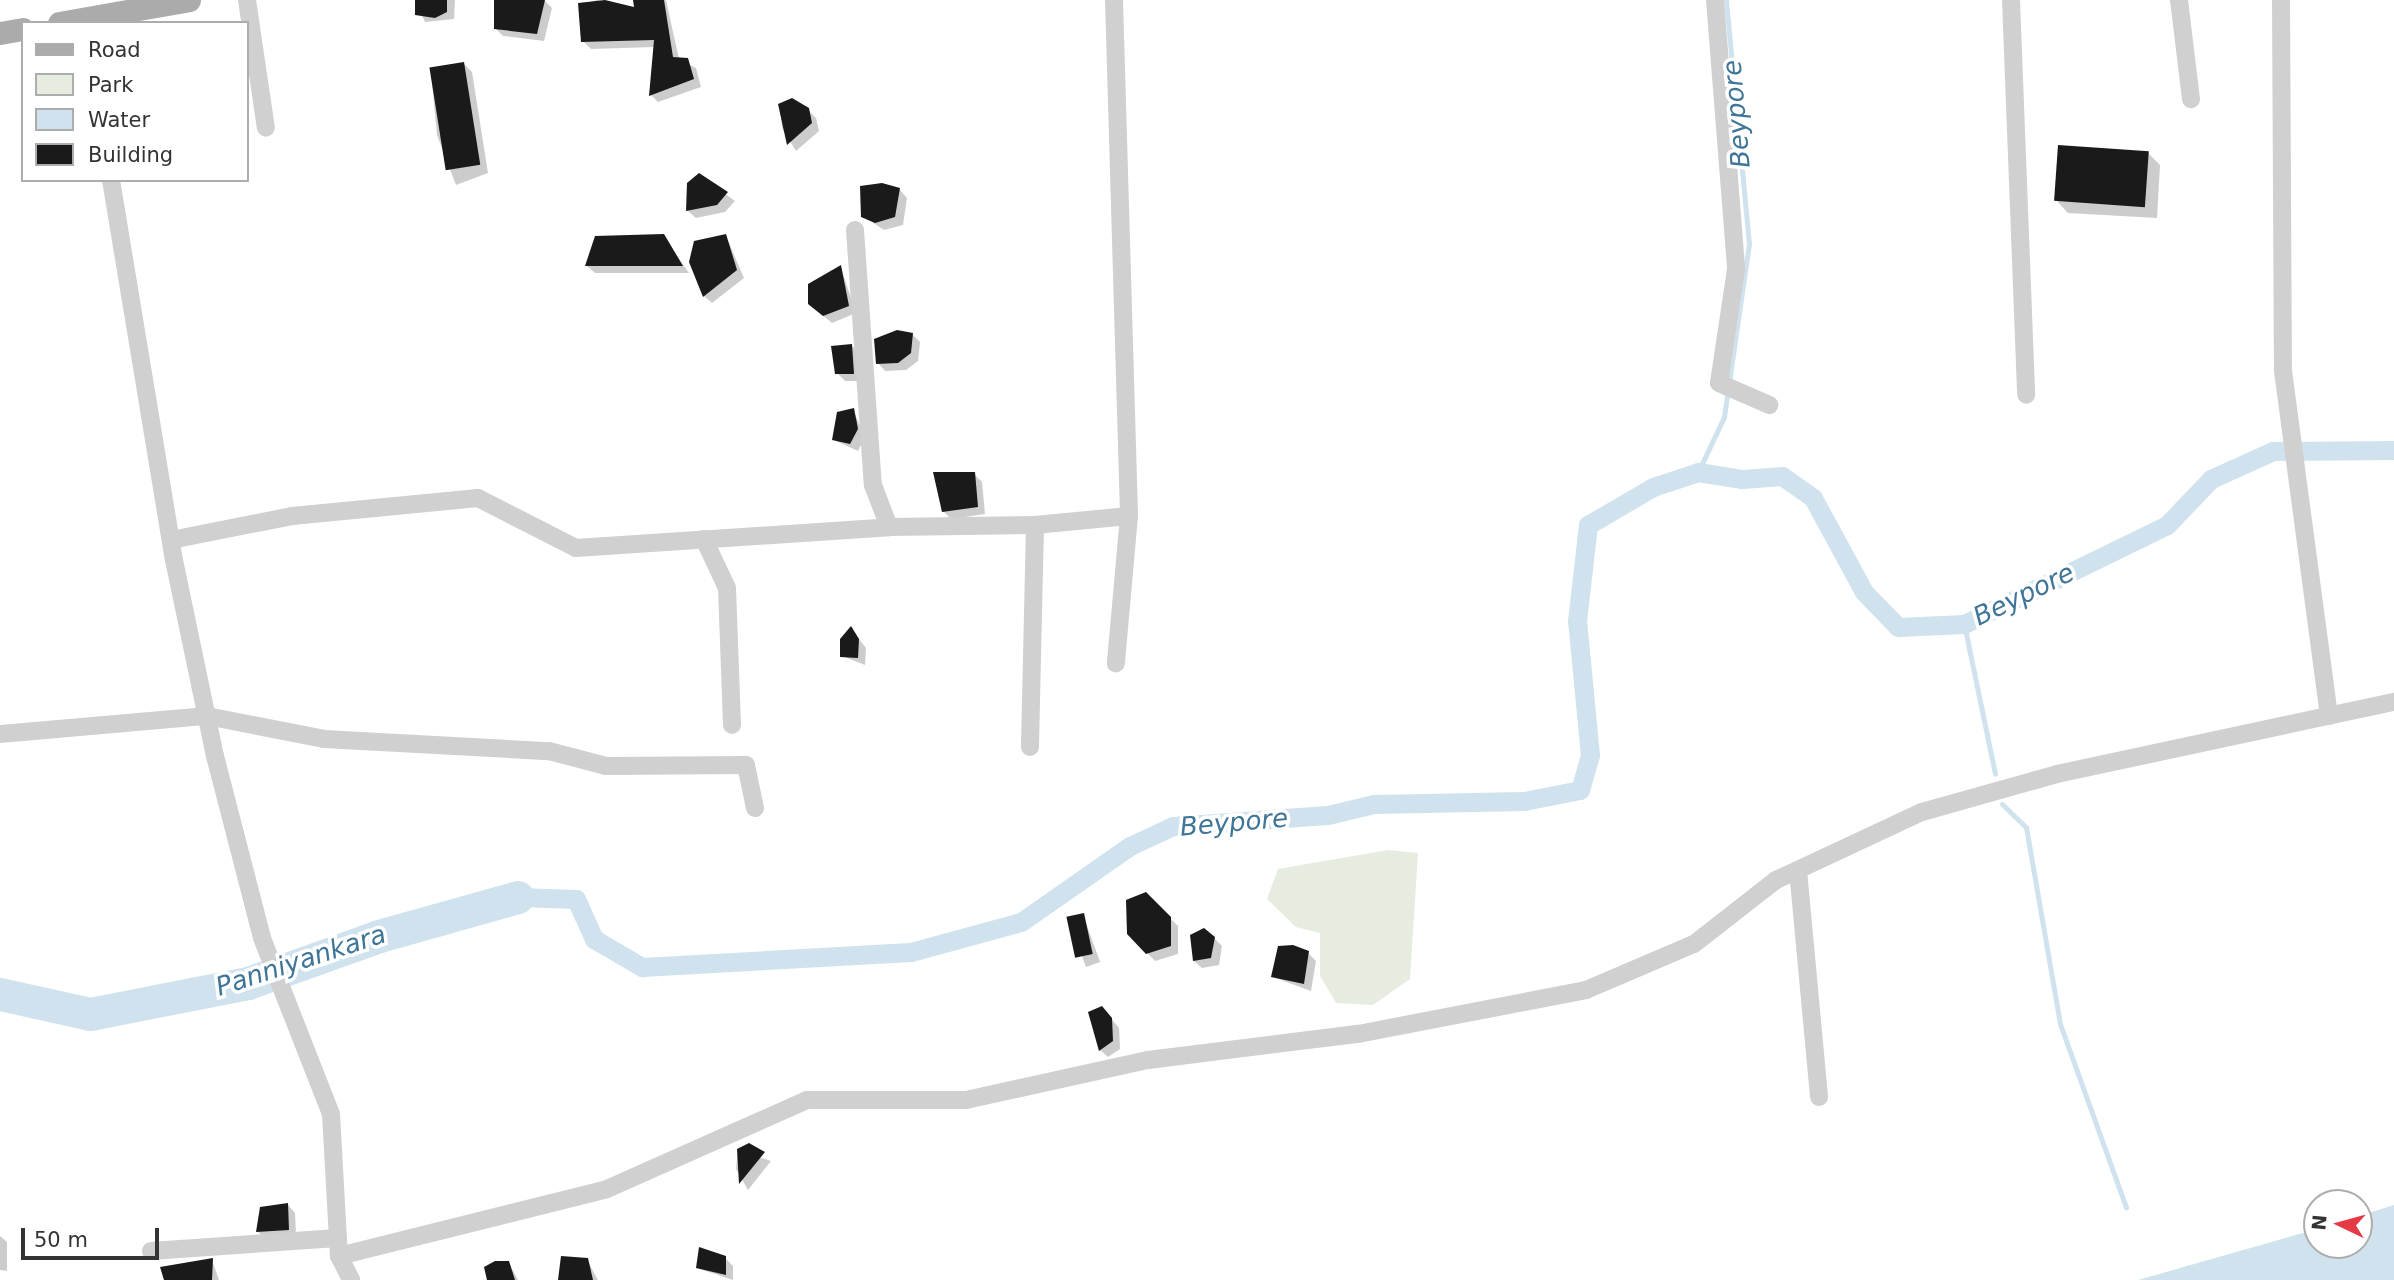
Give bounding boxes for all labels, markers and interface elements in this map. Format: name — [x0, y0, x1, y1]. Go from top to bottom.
legend — [21, 21, 248, 182]
text: Road — [88, 38, 141, 62]
water label: Beypore — [1717, 59, 1757, 169]
text: Park — [88, 73, 133, 97]
text: Water — [88, 108, 150, 132]
text: Building — [88, 143, 173, 167]
water label: Beypore — [1968, 557, 2080, 633]
water label: Beypore — [1179, 803, 1289, 843]
water label: Panniyankara — [212, 919, 390, 1003]
north arrow — [2303, 1189, 2373, 1259]
text: N — [2307, 1213, 2331, 1231]
scale bar — [24, 1214, 163, 1258]
text: 50 m — [34, 1228, 88, 1252]

